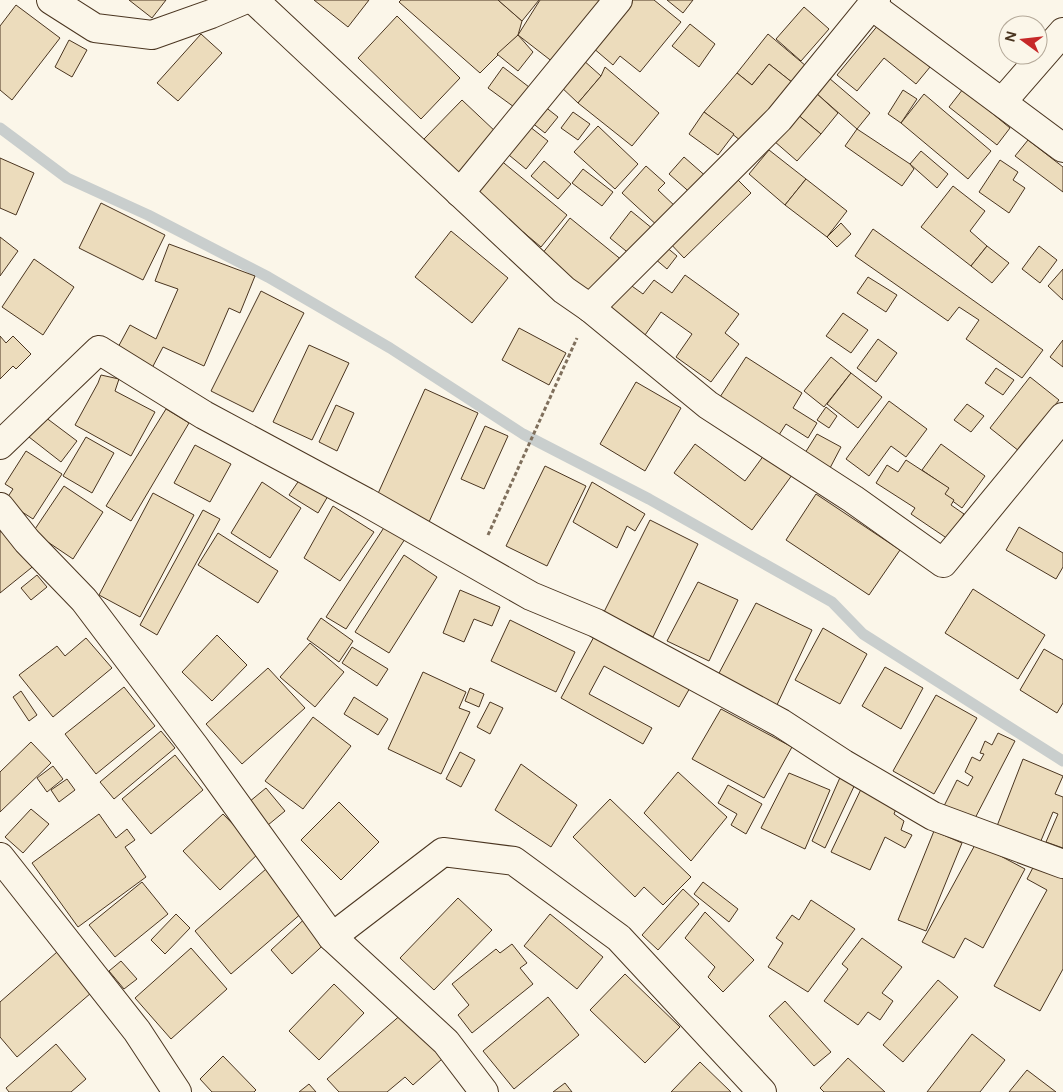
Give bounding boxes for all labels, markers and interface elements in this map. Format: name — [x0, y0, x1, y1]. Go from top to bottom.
north arrow — [998, 15, 1048, 65]
text: N — [1000, 29, 1020, 44]

